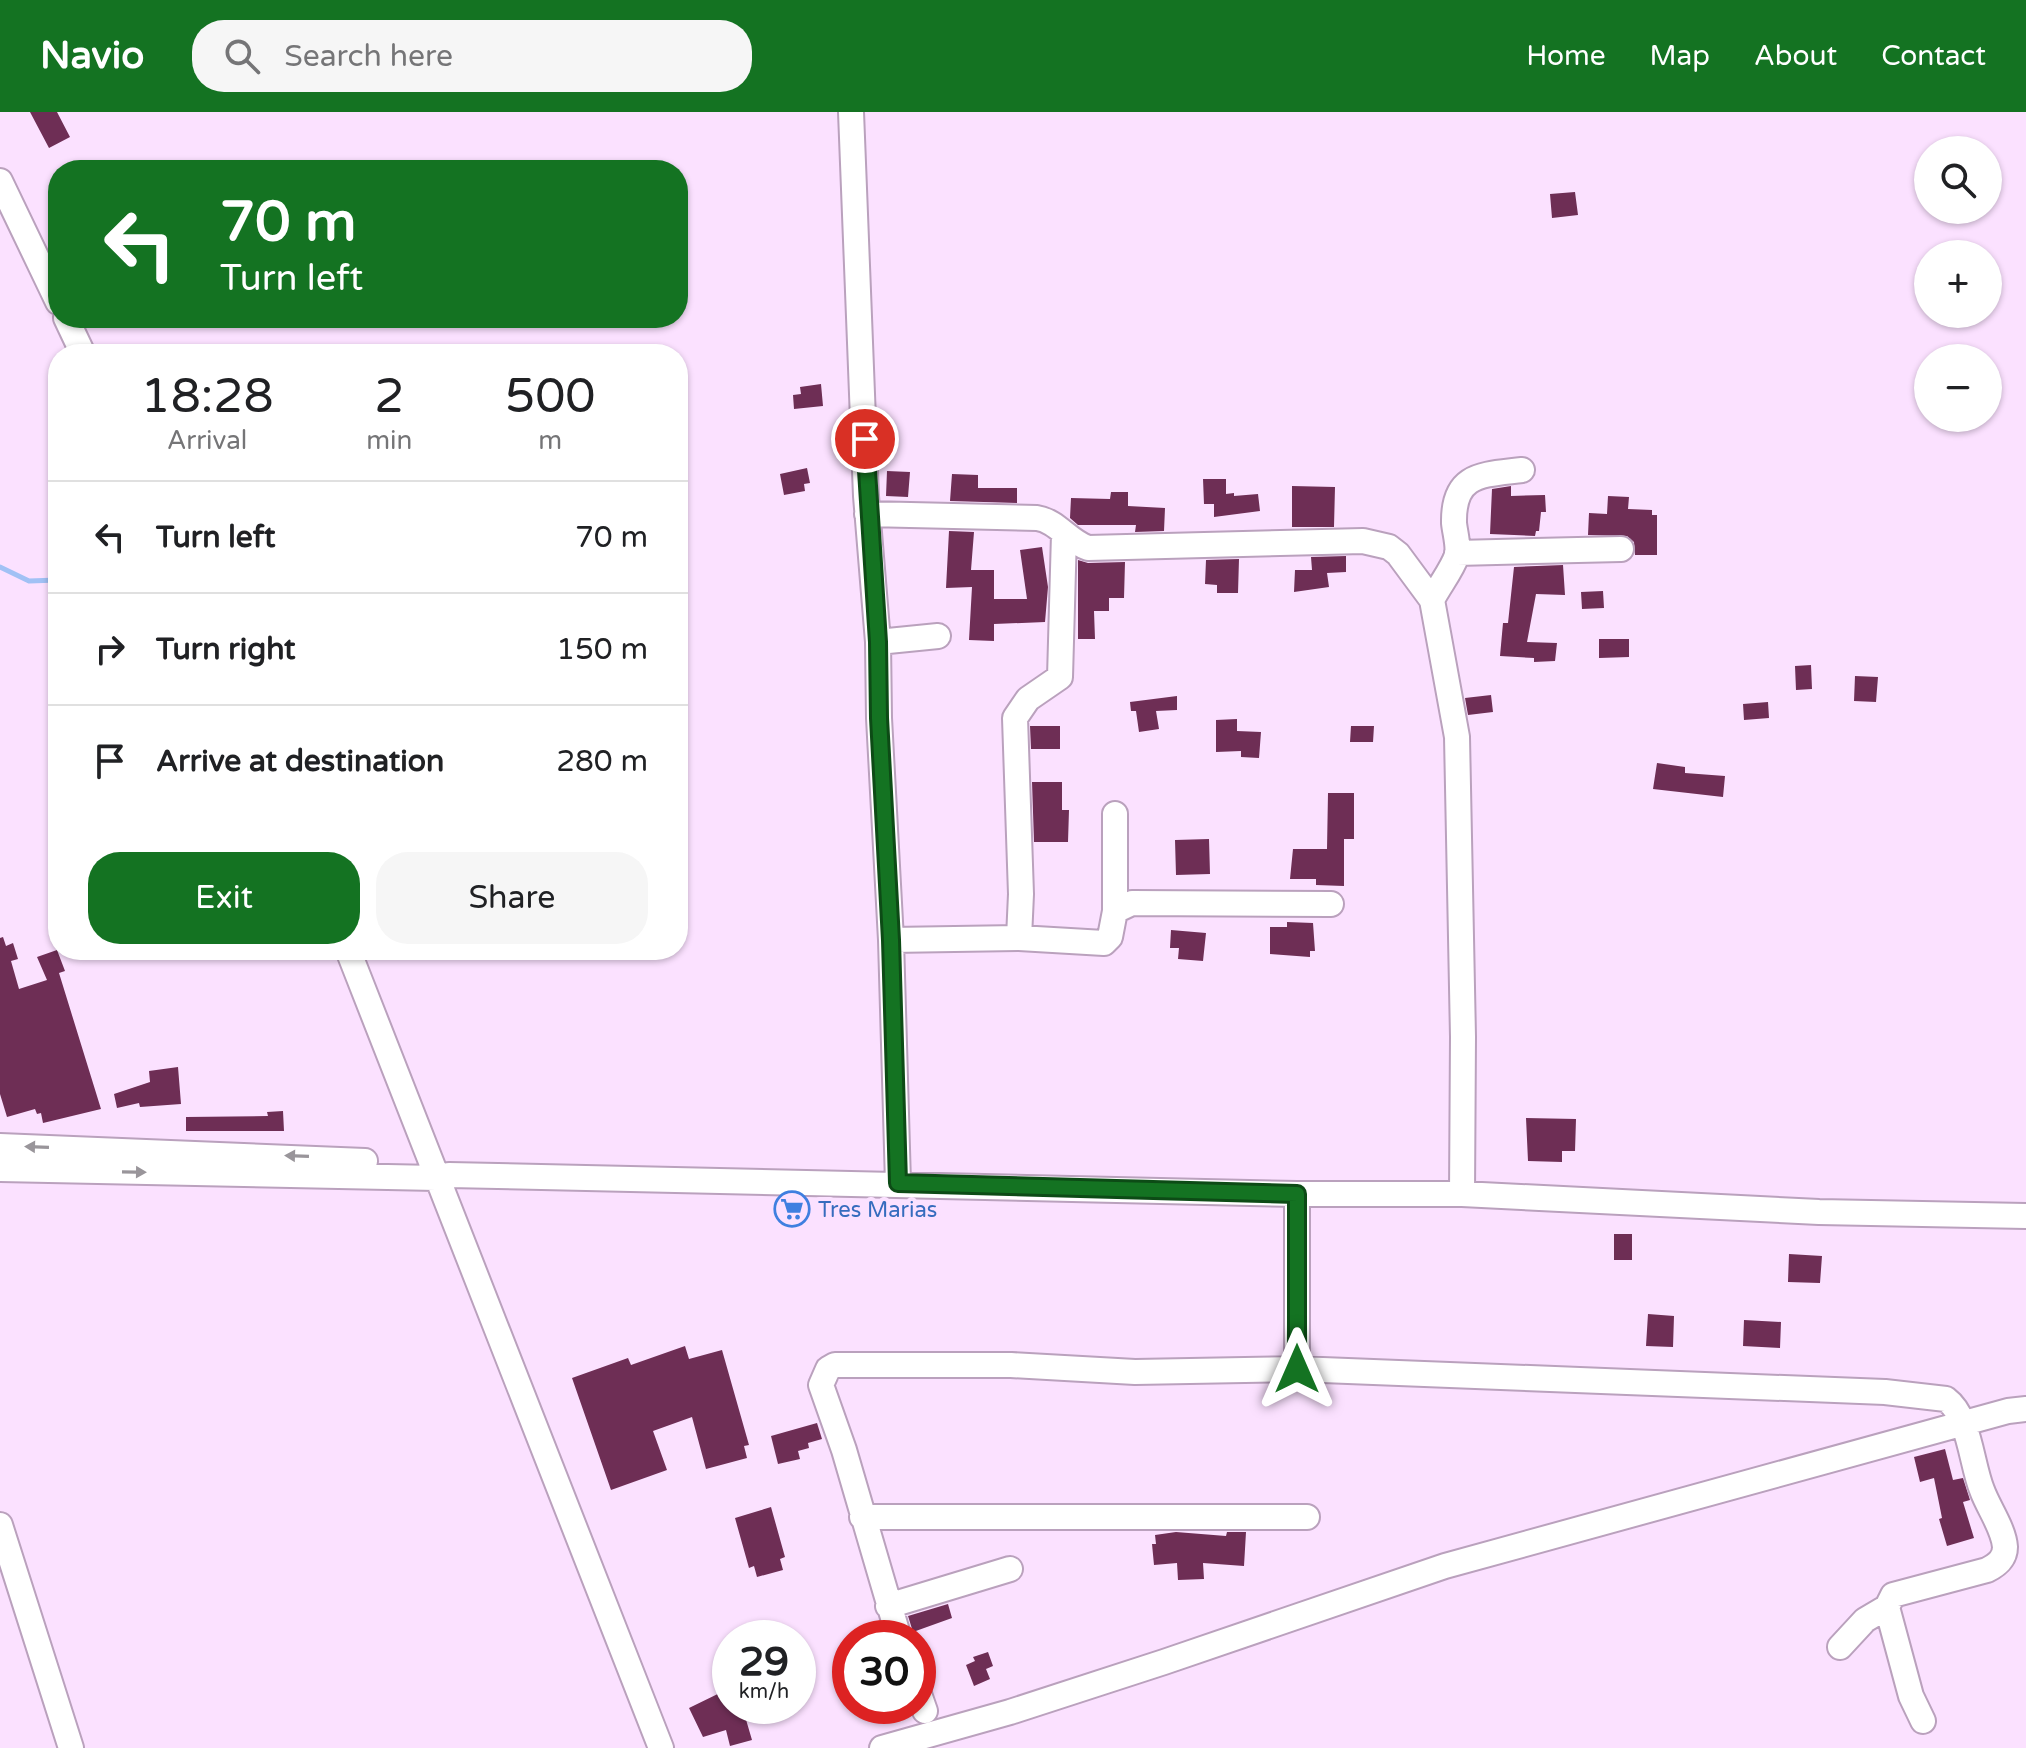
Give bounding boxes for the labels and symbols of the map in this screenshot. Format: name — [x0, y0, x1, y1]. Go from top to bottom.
pin — [831, 405, 899, 473]
one-way arrow — [24, 1140, 49, 1153]
one-way arrow — [284, 1150, 309, 1163]
one-way arrow — [122, 1166, 147, 1178]
supermarket icon: Tres Marias — [773, 1190, 811, 1228]
place label: Tres Marias — [818, 1197, 937, 1223]
position arrow — [1255, 1327, 1339, 1411]
speed limit sign: 30 — [832, 1620, 936, 1724]

